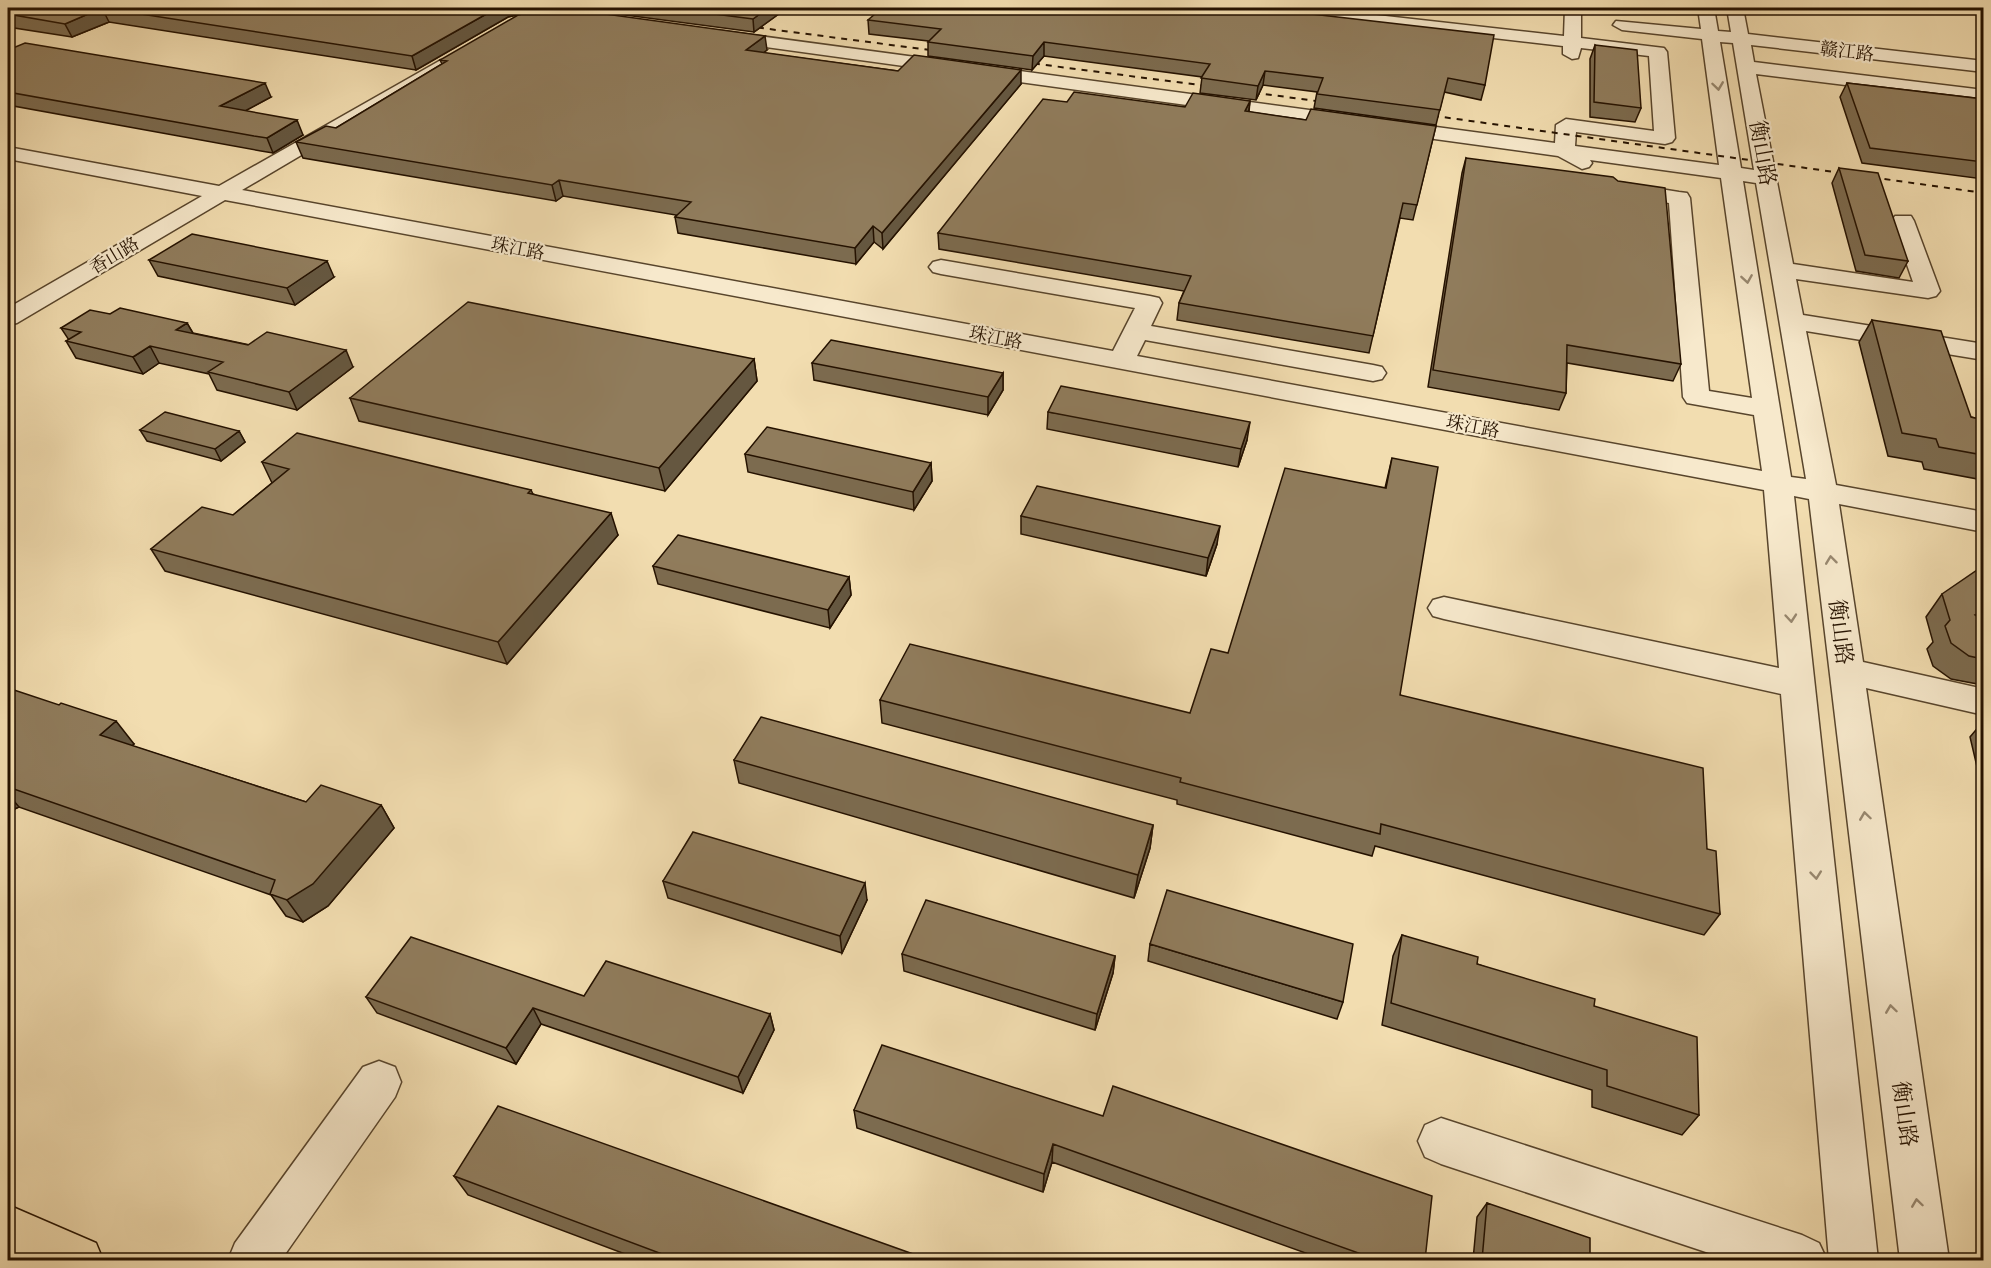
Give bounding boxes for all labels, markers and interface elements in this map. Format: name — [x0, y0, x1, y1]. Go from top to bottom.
street label: 赣江路 — [1819, 36, 1875, 66]
one-way arrow — [1711, 81, 1723, 91]
street label: 衡山路 — [1743, 118, 1783, 188]
street label: 香山路 — [85, 231, 143, 279]
street label: 珠江路 — [489, 232, 547, 264]
one-way arrow — [1740, 274, 1752, 284]
street label: 珠江路 — [967, 321, 1025, 353]
street label: 珠江路 — [1444, 410, 1502, 442]
one-way arrow — [1826, 556, 1838, 565]
street label: 衡山路 — [1823, 597, 1859, 667]
one-way arrow — [1784, 613, 1797, 622]
one-way arrow — [1859, 811, 1872, 821]
one-way arrow — [1809, 870, 1822, 879]
one-way arrow — [1885, 1005, 1898, 1014]
street label: 衡山路 — [1886, 1079, 1924, 1149]
one-way arrow — [1911, 1198, 1924, 1207]

